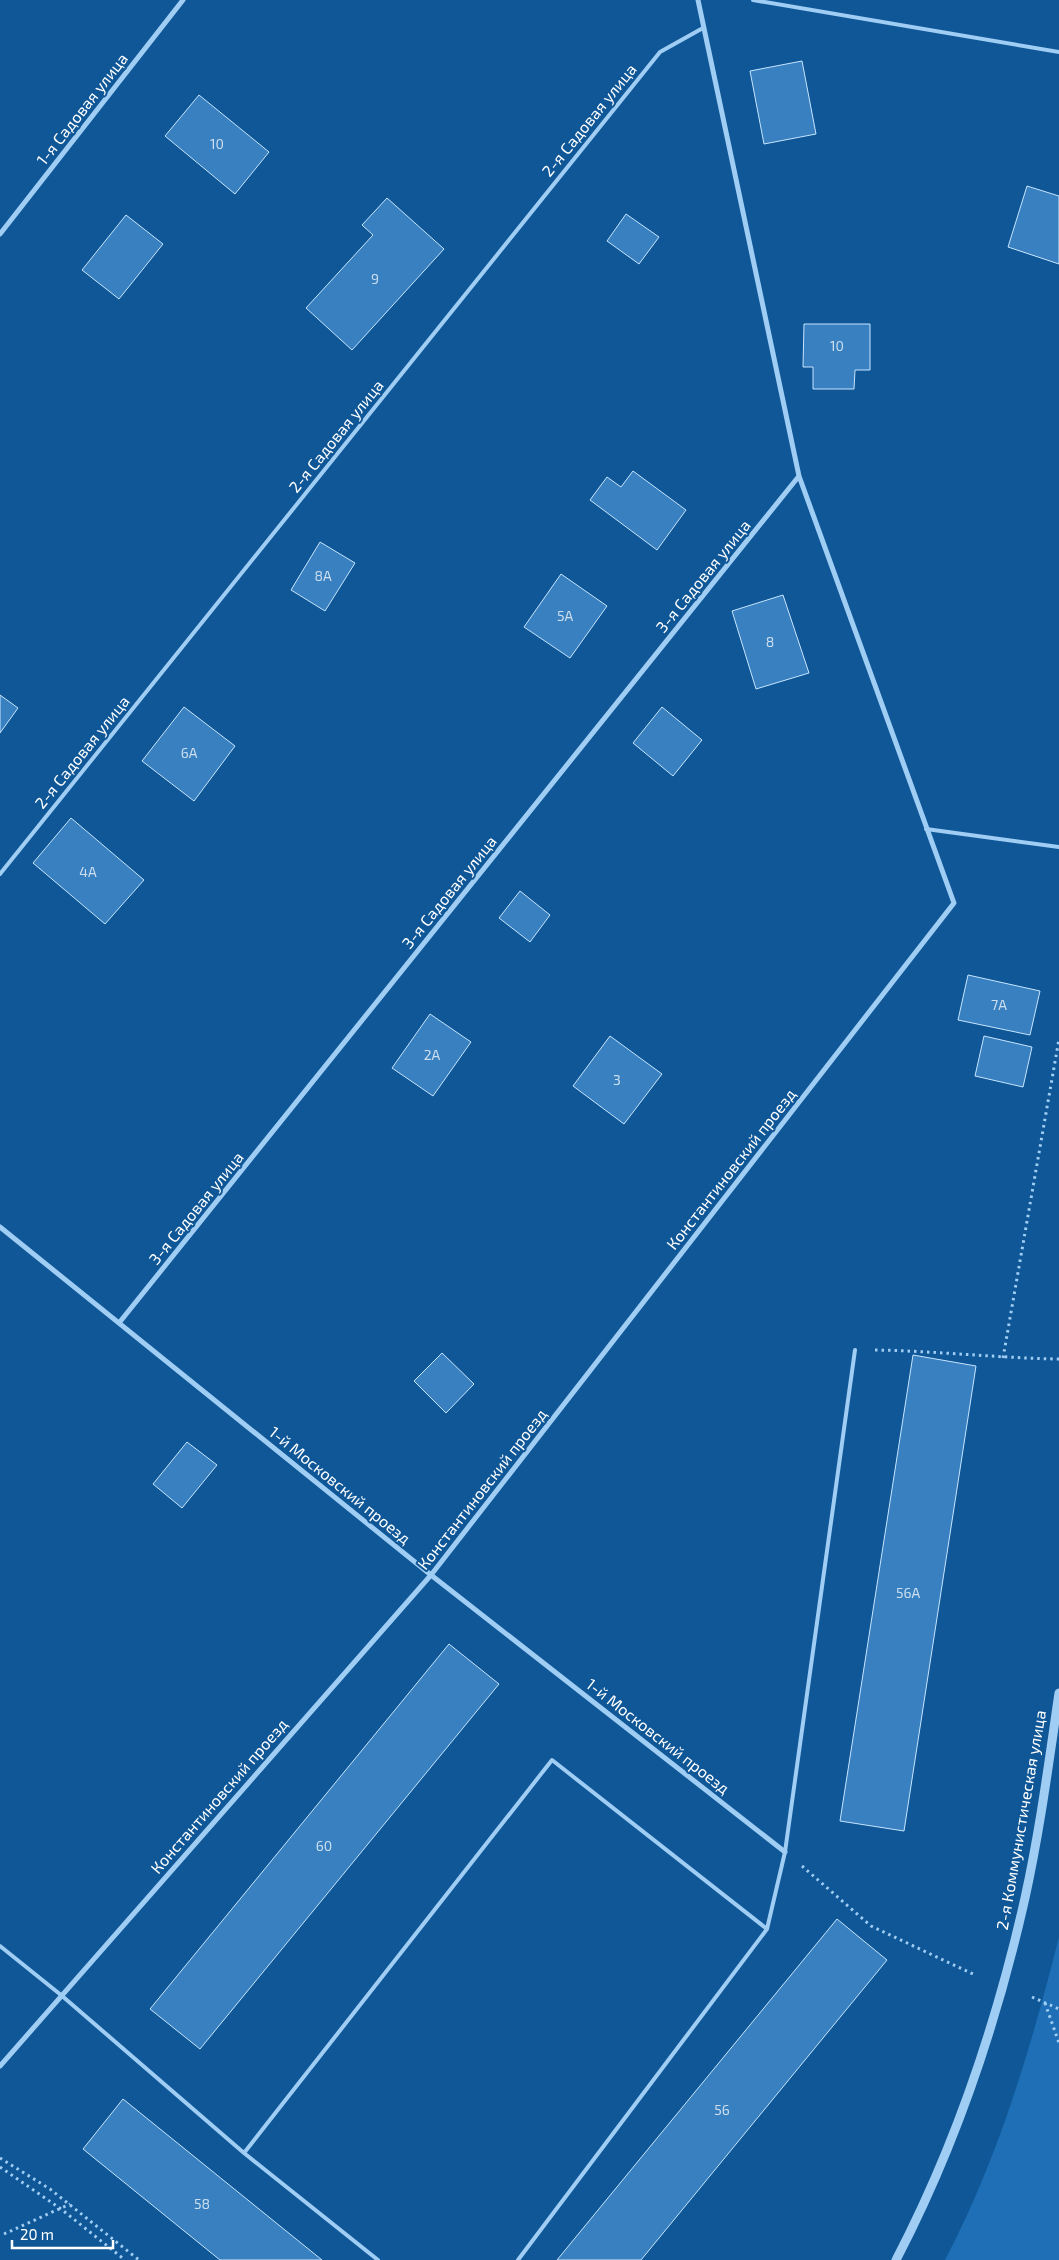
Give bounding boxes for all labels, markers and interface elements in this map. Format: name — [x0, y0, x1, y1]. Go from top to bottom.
street label: 1-я Садовая улица — [32, 49, 132, 169]
street label: 2-я Садовая улица — [537, 60, 641, 180]
house number: 10 — [210, 135, 224, 152]
house number: 9 — [371, 270, 379, 287]
house number: 10 — [830, 337, 844, 354]
street label: 2-я Садовая улица — [284, 376, 388, 496]
street label: 3-я Садовая улица — [651, 516, 755, 636]
house number: 8А — [314, 567, 332, 584]
house number: 5А — [557, 607, 573, 624]
house number: 8 — [766, 633, 774, 650]
street label: 2-я Садовая улица — [30, 692, 134, 812]
house number: 6А — [181, 744, 198, 761]
street label: 3-я Садовая улица — [397, 832, 501, 952]
house number: 4А — [79, 863, 97, 880]
house number: 7А — [991, 996, 1007, 1013]
house number: 2А — [424, 1046, 441, 1063]
house number: 3 — [613, 1071, 621, 1088]
street label: Константиновский проезд — [662, 1085, 799, 1253]
street label: 3-я Садовая улица — [144, 1148, 248, 1268]
street label: Константиновский проезд — [413, 1405, 550, 1573]
street label: 1-й Московский проезд — [266, 1422, 415, 1548]
house number: 56А — [896, 1584, 920, 1601]
street label: 1-й Московский проезд — [583, 1674, 734, 1797]
street label: 2-я Коммунистическая улица — [992, 1709, 1050, 1931]
street label: Константиновский проезд — [146, 1714, 291, 1877]
house number: 60 — [316, 1837, 332, 1854]
house number: 56 — [714, 2101, 730, 2118]
house number: 58 — [194, 2195, 210, 2212]
scale bar — [12, 2218, 114, 2250]
text: 20 m — [20, 2225, 54, 2243]

